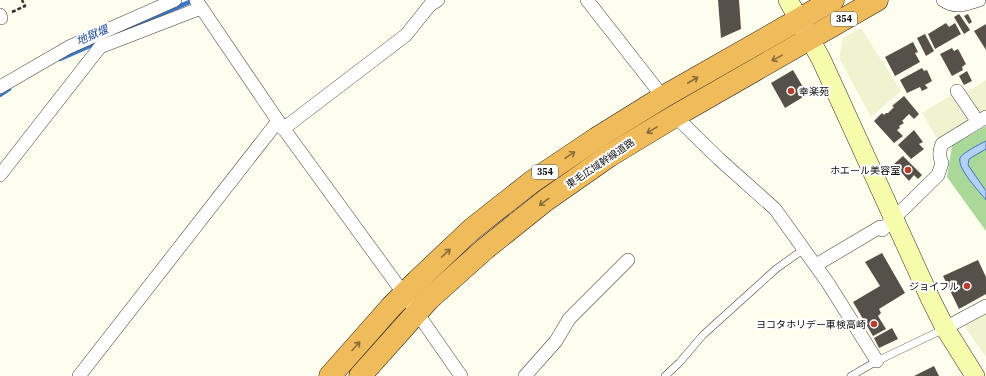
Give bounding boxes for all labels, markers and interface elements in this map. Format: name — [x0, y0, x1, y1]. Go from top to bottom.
road number: 354 — [831, 12, 857, 26]
water label: 地獄堰 — [74, 21, 112, 48]
one-way arrow — [771, 55, 783, 63]
one-way arrow — [687, 76, 699, 84]
place label: 幸楽苑 — [799, 85, 829, 98]
marker: 幸楽苑 — [786, 86, 796, 96]
one-way arrow — [646, 126, 658, 134]
street label: 東毛広域幹線道路 — [563, 136, 637, 191]
one-way arrow — [564, 151, 576, 159]
place label: ホエール美容室 — [830, 164, 900, 177]
road number: 354 — [532, 165, 558, 179]
marker: ホエール美容室 — [903, 165, 913, 175]
one-way arrow — [539, 198, 550, 206]
one-way arrow — [441, 249, 452, 258]
place label: ジョイフル — [909, 280, 959, 293]
marker: ジョイフル — [962, 281, 972, 291]
place label: ヨコタホリデー車検高崎 — [756, 318, 866, 331]
marker: ヨコタホリデー車検高崎 — [869, 319, 879, 329]
one-way arrow — [351, 341, 360, 351]

